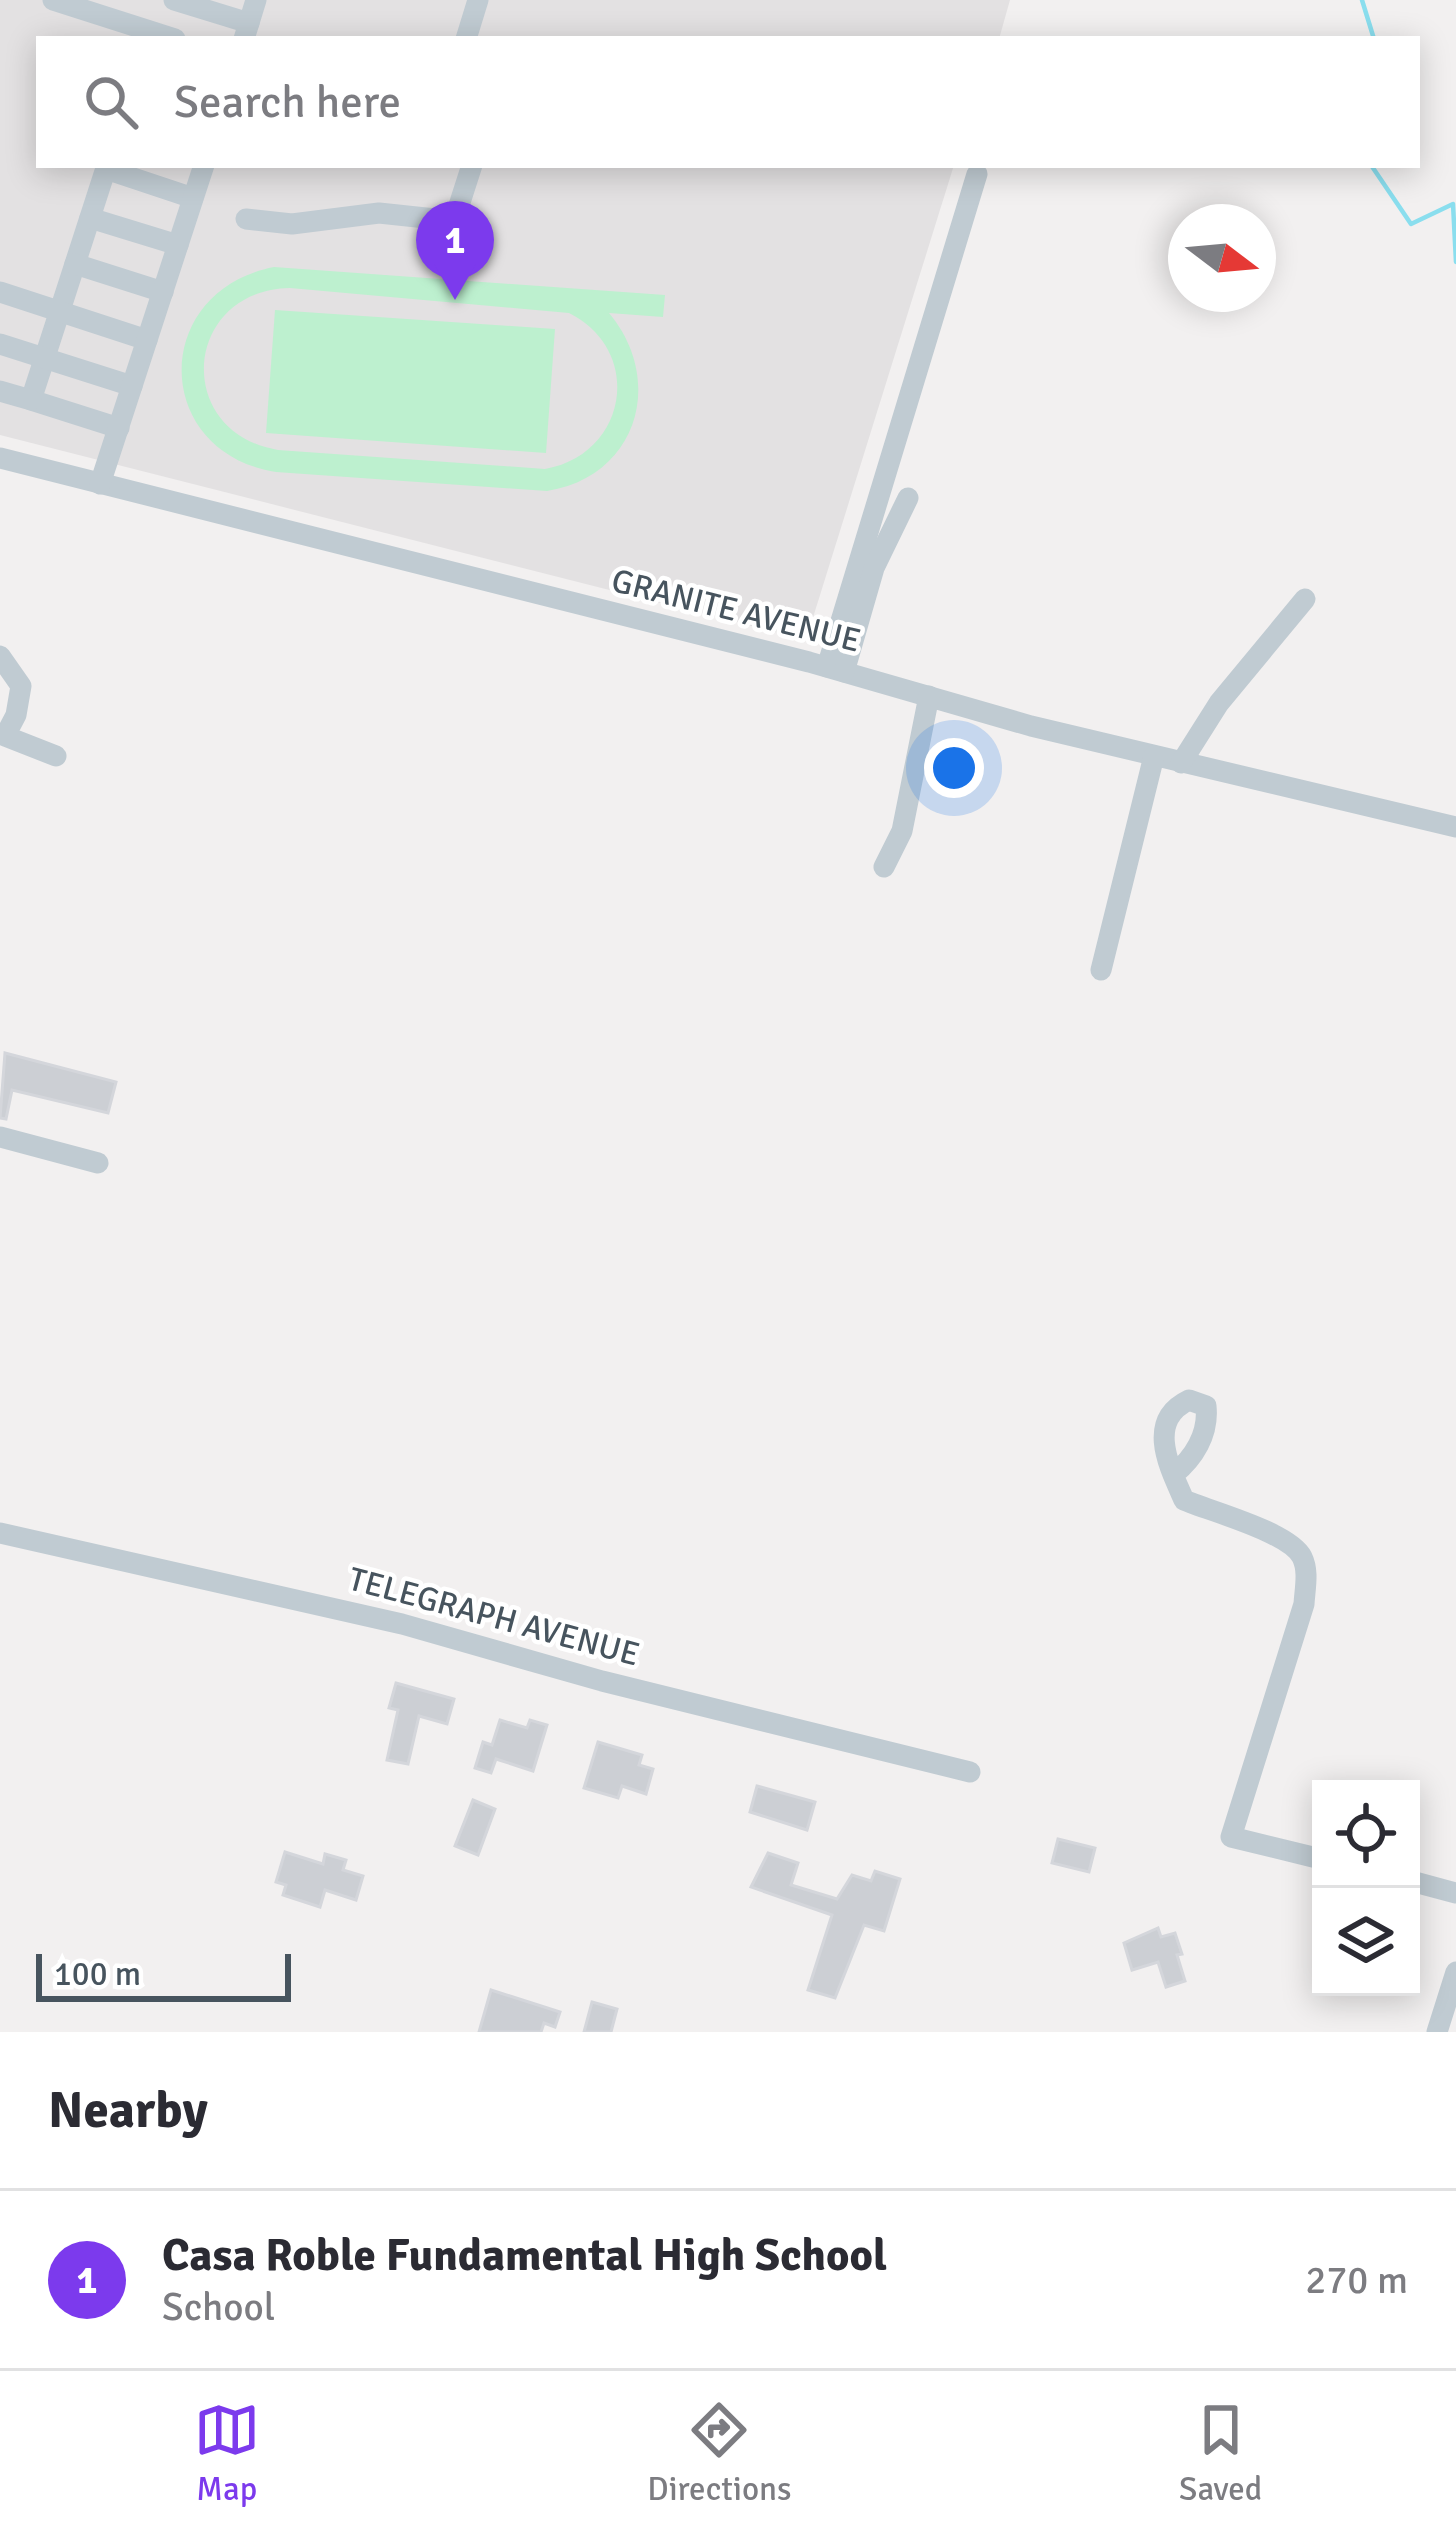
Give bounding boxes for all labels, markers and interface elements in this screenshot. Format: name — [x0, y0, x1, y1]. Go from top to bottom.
search box — [36, 36, 1420, 168]
icon: search — [78, 69, 144, 135]
text: Search here — [174, 75, 401, 130]
pin: 1 — [416, 201, 494, 300]
north arrow — [1168, 204, 1276, 312]
street label: GRANITE AVENUE — [607, 560, 865, 662]
your location — [924, 738, 984, 798]
street label: TELEGRAPH AVENUE — [344, 1558, 644, 1676]
map controls — [1312, 1780, 1420, 1996]
button: locate — [1312, 1780, 1420, 1888]
button: layers — [1312, 1888, 1420, 1996]
scale bar — [36, 1948, 291, 2001]
text: 100 m — [54, 1954, 141, 1995]
text: Nearby — [48, 2079, 208, 2142]
text: Casa Roble Fundamental High School — [162, 2228, 887, 2283]
text: 1 — [76, 2256, 98, 2304]
text: 270 m — [1305, 2256, 1408, 2304]
text: School — [162, 2283, 275, 2331]
tab: Map — [194, 2397, 260, 2510]
tab: Directions — [647, 2397, 792, 2510]
tab: Saved — [1179, 2397, 1262, 2510]

